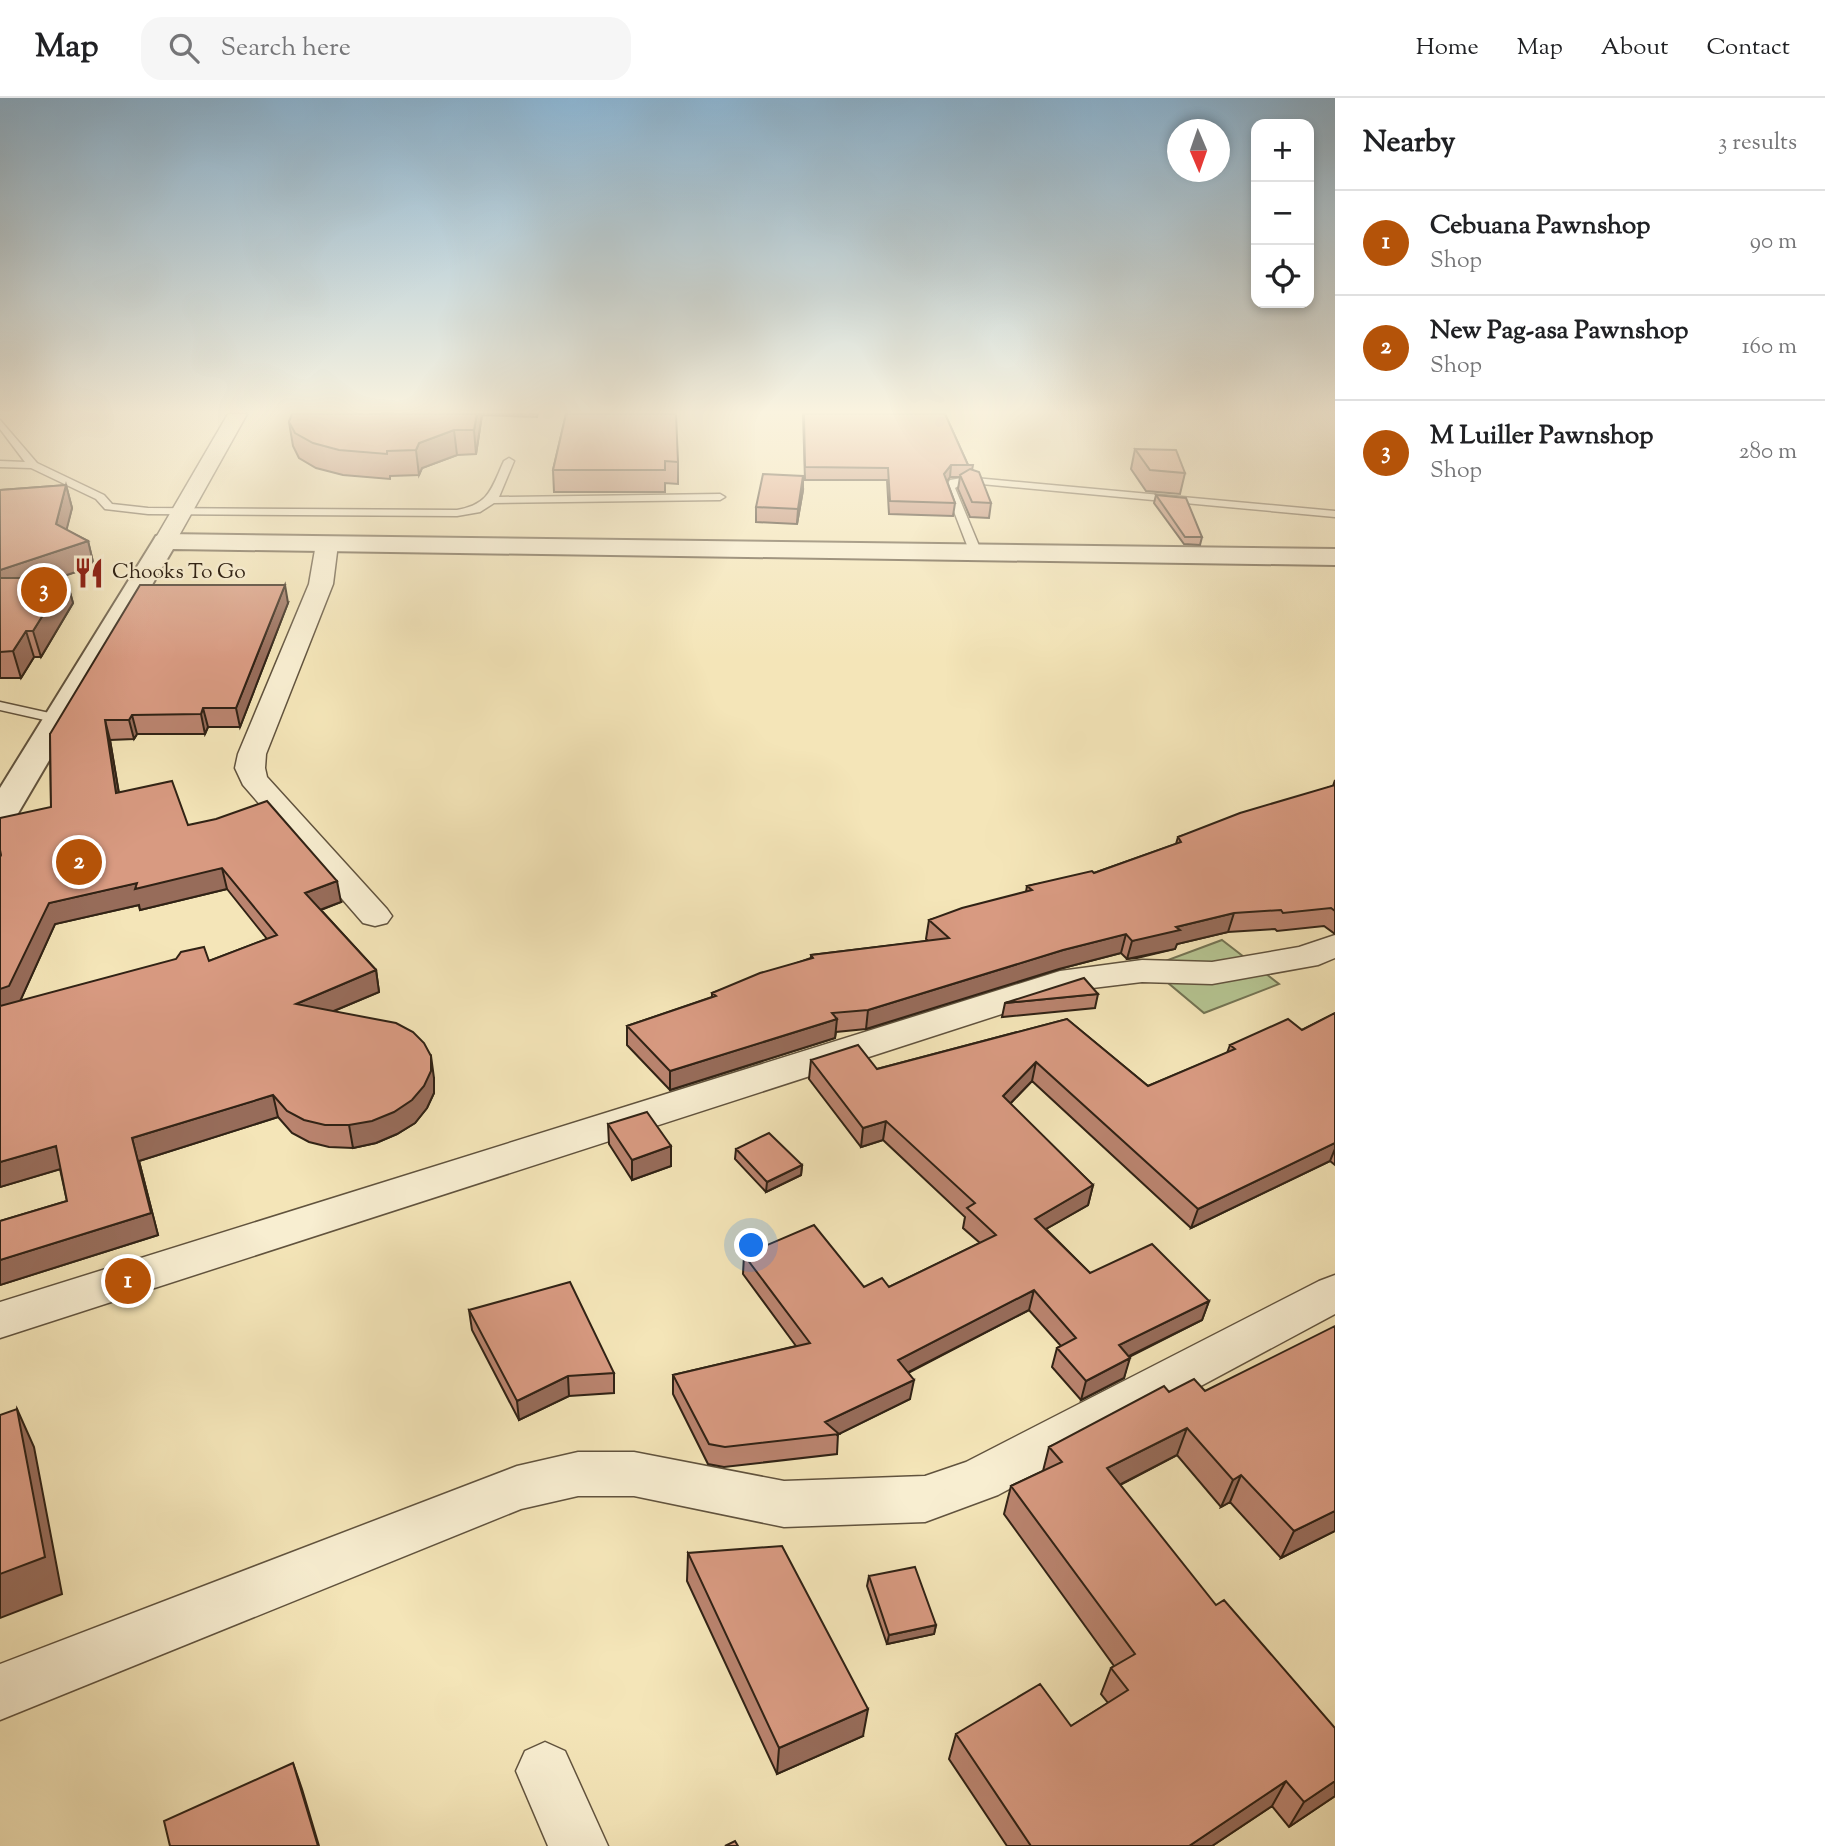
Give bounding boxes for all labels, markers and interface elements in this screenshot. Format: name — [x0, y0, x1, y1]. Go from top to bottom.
search box — [141, 17, 631, 80]
text: Map — [35, 24, 99, 72]
icon: search — [165, 29, 203, 67]
text: Search here — [221, 30, 351, 67]
text: Home — [1416, 31, 1479, 65]
text: Map — [1517, 31, 1563, 65]
text: About — [1601, 31, 1668, 65]
text: Contact — [1706, 31, 1790, 65]
north arrow — [1167, 119, 1230, 182]
map controls — [1251, 119, 1314, 308]
button: + — [1251, 119, 1314, 182]
text: Nearby — [1363, 122, 1455, 165]
text: 3 results — [1718, 127, 1797, 160]
button: − — [1251, 182, 1314, 245]
text: Cebuana Pawnshop — [1430, 208, 1651, 245]
text: 1 — [1382, 226, 1390, 259]
text: 90 m — [1750, 226, 1797, 259]
button: locate — [1251, 245, 1314, 308]
text: Shop — [1430, 245, 1482, 278]
text: New Pag-asa Pawnshop — [1430, 313, 1689, 350]
text: 2 — [1381, 331, 1391, 364]
text: 160 m — [1742, 331, 1797, 364]
text: Shop — [1430, 350, 1482, 383]
text: M Luiller Pawnshop — [1430, 418, 1653, 455]
text: 3 — [1381, 436, 1391, 469]
text: 280 m — [1739, 436, 1797, 469]
text: Shop — [1430, 455, 1482, 488]
restaurant icon: Chooks To Go — [72, 556, 106, 590]
place label: Chooks To Go — [112, 558, 246, 588]
pin: 3 — [21, 564, 67, 616]
pin: 2 — [56, 836, 102, 888]
your location — [734, 1228, 768, 1262]
pin: 1 — [105, 1255, 151, 1307]

